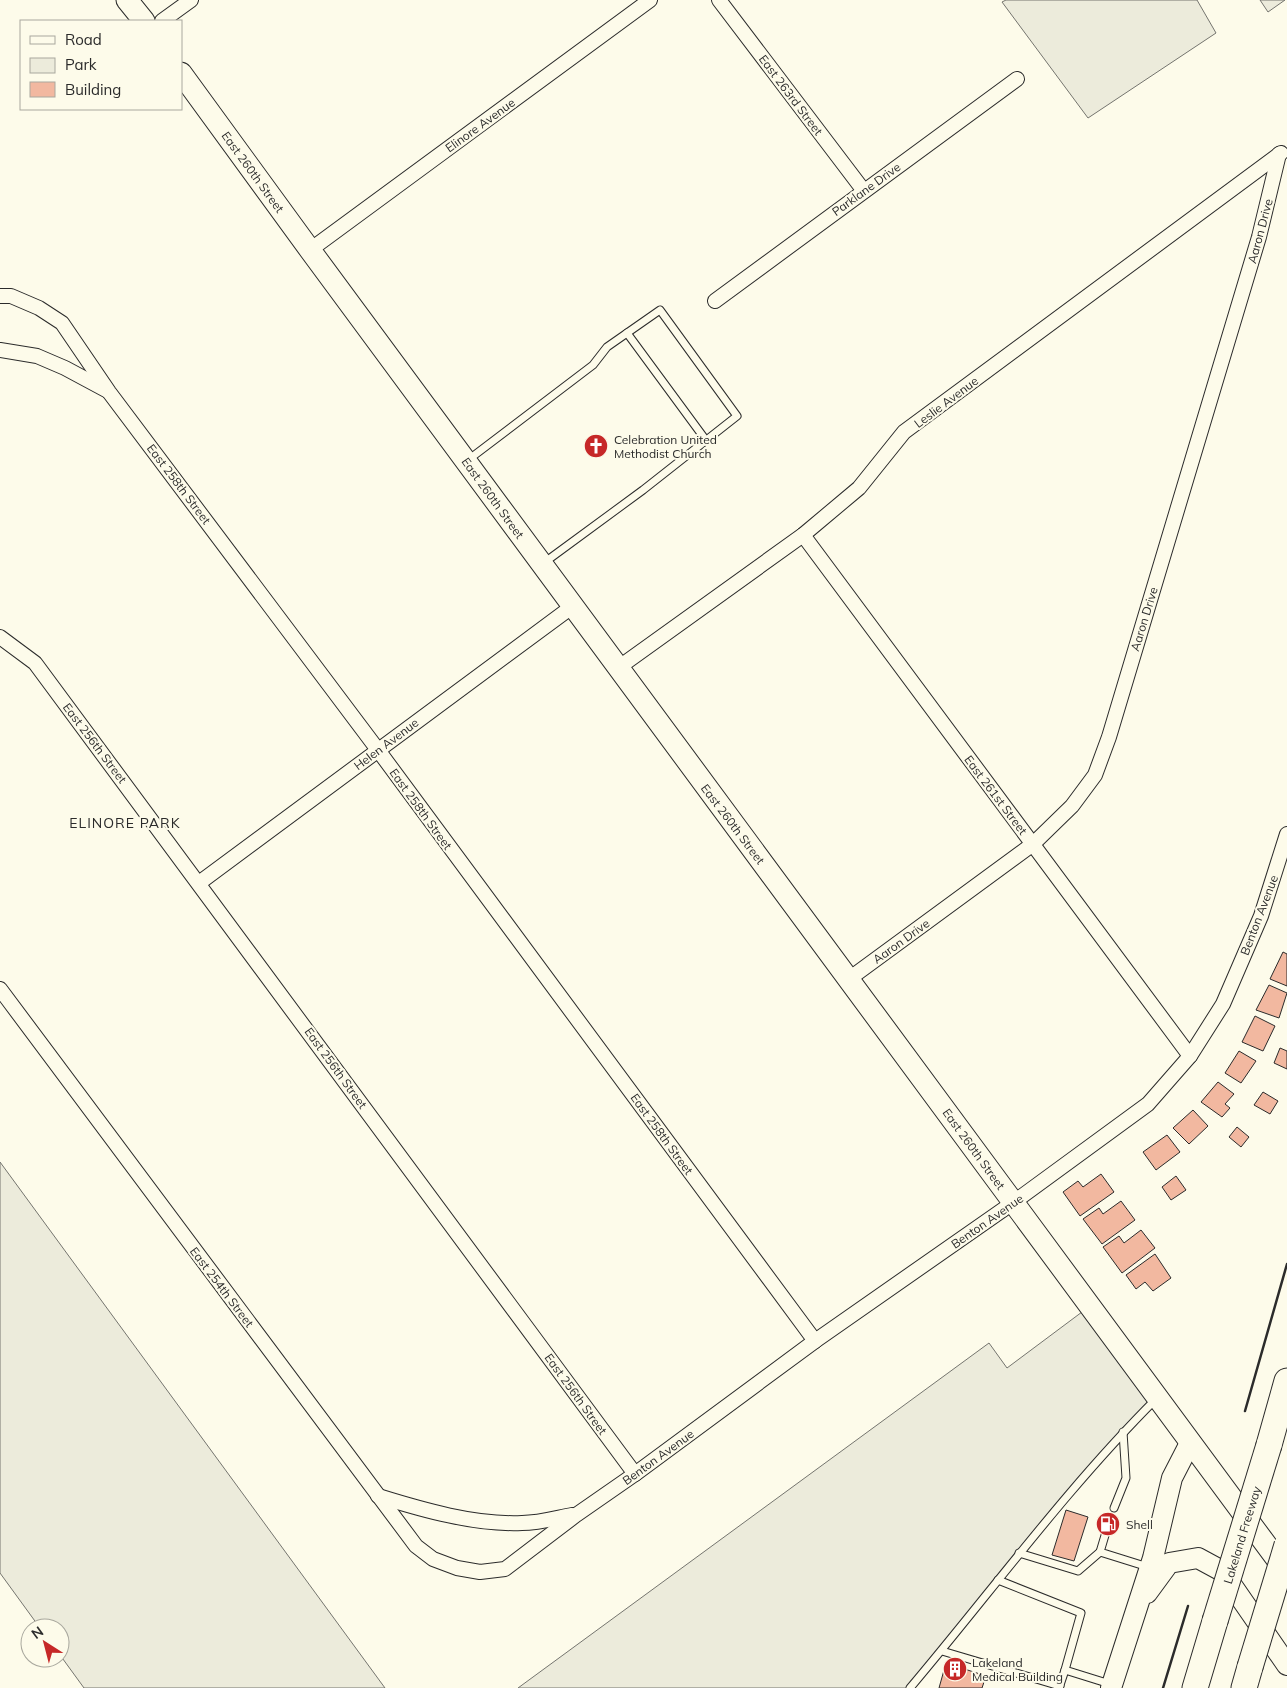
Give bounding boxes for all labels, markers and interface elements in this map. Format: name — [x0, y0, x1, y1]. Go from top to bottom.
legend — [20, 20, 182, 110]
text: Road — [65, 30, 102, 49]
street label: East 263rd Street — [756, 52, 826, 138]
text: Park — [65, 55, 97, 74]
text: Building — [65, 80, 121, 99]
street label: Elinore Avenue — [442, 95, 518, 155]
street label: East 260th Street — [219, 129, 287, 215]
street label: Parklane Drive — [829, 159, 903, 219]
street label: Aaron Drive — [1244, 197, 1276, 265]
street label: Leslie Avenue — [911, 373, 981, 431]
place label: Celebration United Methodist Church — [614, 432, 717, 461]
church icon: Celebration United Methodist Church — [583, 433, 609, 459]
street label: East 258th Street — [144, 441, 214, 527]
street label: East 260th Street — [459, 455, 527, 541]
street label: Aaron Drive — [1127, 585, 1161, 653]
street label: East 256th Street — [60, 700, 130, 786]
street label: Helen Avenue — [351, 715, 421, 773]
street label: East 261st Street — [961, 752, 1031, 838]
street label: East 258th Street — [387, 766, 455, 852]
street label: East 260th Street — [698, 781, 768, 867]
district label: ELINORE PARK — [69, 814, 181, 832]
street label: Benton Avenue — [1237, 873, 1281, 957]
street label: Aaron Drive — [870, 915, 932, 967]
street label: East 256th Street — [302, 1025, 370, 1111]
street label: East 258th Street — [628, 1091, 696, 1177]
street label: East 260th Street — [940, 1106, 1008, 1192]
street label: Benton Avenue — [948, 1191, 1026, 1251]
street label: East 254th Street — [187, 1244, 257, 1330]
street label: East 256th Street — [542, 1351, 610, 1437]
street label: Benton Avenue — [619, 1426, 697, 1488]
street label: Lakeland Freeway — [1220, 1484, 1264, 1586]
fuel station icon: Shell — [1095, 1511, 1121, 1537]
place label: Shell — [1126, 1517, 1153, 1532]
north arrow — [20, 1618, 70, 1668]
text: N — [28, 1622, 47, 1643]
place label: Lakeland Medical Building — [972, 1655, 1063, 1684]
building icon: Lakeland Medical Building — [942, 1656, 968, 1682]

